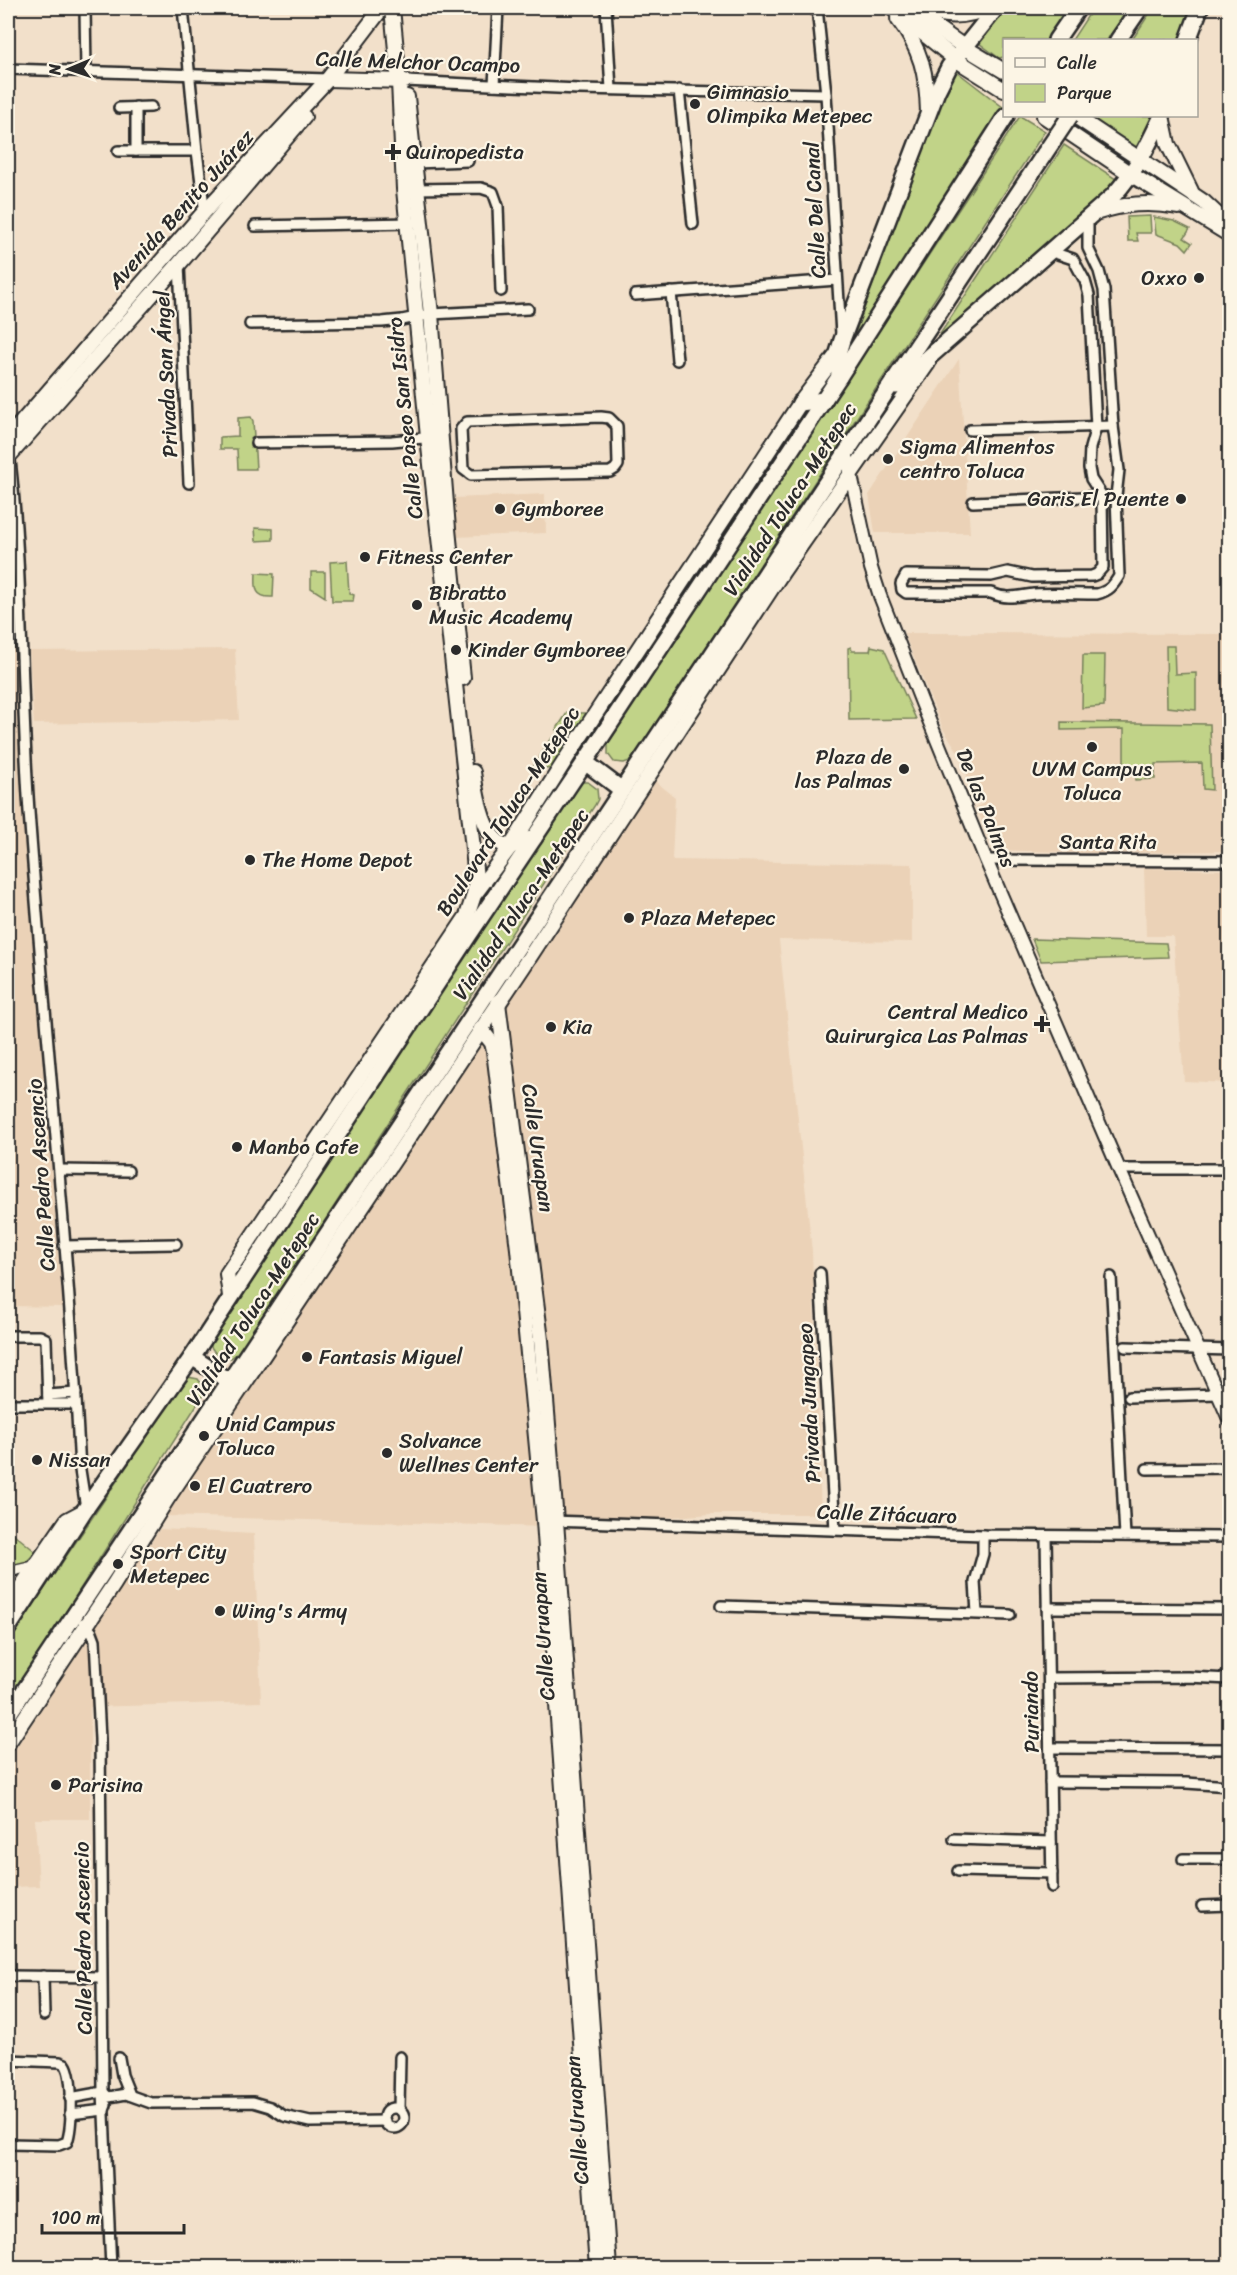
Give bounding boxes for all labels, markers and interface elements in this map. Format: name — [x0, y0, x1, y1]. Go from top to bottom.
north arrow — [39, 39, 99, 99]
street label: Calle Melchor Ocampo — [315, 39, 521, 85]
legend — [1003, 39, 1198, 117]
text: Calle — [1057, 47, 1097, 79]
text: N — [40, 63, 69, 77]
place label: Gimnasio Olimpika Metepec — [707, 73, 873, 135]
text: Parque — [1057, 77, 1112, 109]
marker: Gimnasio Olimpika Metepec — [688, 97, 702, 111]
street label: Avenida Benito Juárez — [97, 119, 265, 299]
place label: Quiropedista — [406, 133, 524, 171]
street label: Calle Del Canal — [792, 140, 838, 279]
marker: Quiropedista — [384, 143, 402, 161]
place label: Oxxo — [1141, 259, 1187, 297]
marker: Oxxo — [1192, 271, 1206, 285]
street label: Privada San Ángel — [143, 288, 189, 459]
street label: Calle Paseo San Isidro — [375, 315, 435, 521]
street label: Vialidad Toluca-Metepec — [712, 394, 868, 604]
place label: Sigma Alimentos centro Toluca — [900, 428, 1055, 490]
marker: Sigma Alimentos centro Toluca — [881, 452, 895, 466]
place label: Garis El Puente — [1027, 480, 1169, 518]
place label: Gymboree — [512, 490, 604, 528]
marker: Garis El Puente — [1174, 492, 1188, 506]
marker: Gymboree — [493, 502, 507, 516]
place label: Fitness Center — [377, 538, 513, 576]
marker: Fitness Center — [358, 550, 372, 564]
place label: Bibratto Music Academy — [429, 574, 573, 636]
marker: Bibratto Music Academy — [410, 598, 424, 612]
place label: Kinder Gymboree — [468, 631, 625, 669]
marker: Kinder Gymboree — [449, 643, 463, 657]
street label: Boulevard Toluca-Metepec — [425, 698, 591, 924]
place label: Plaza de las Palmas — [795, 738, 892, 800]
marker: UVM Campus Toluca — [1085, 740, 1099, 754]
street label: De las Palmas — [945, 742, 1027, 874]
place label: UVM Campus Toluca — [1032, 750, 1152, 812]
marker: Plaza de las Palmas — [897, 762, 911, 776]
street label: Vialidad Toluca-Metepec — [442, 800, 600, 1008]
street label: Santa Rita — [1059, 823, 1157, 861]
place label: The Home Depot — [262, 841, 412, 879]
marker: The Home Depot — [243, 853, 257, 867]
place label: Plaza Metepec — [641, 899, 776, 937]
marker: Plaza Metepec — [622, 911, 636, 925]
place label: Central Medico Quirurgica Las Palmas — [825, 993, 1028, 1055]
place label: Kia — [563, 1008, 593, 1046]
marker: Central Medico Quirurgica Las Palmas — [1033, 1015, 1051, 1033]
marker: Kia — [544, 1020, 558, 1034]
street label: Calle Pedro Ascencio — [15, 1077, 67, 1273]
street label: Calle Uruapan — [510, 1081, 566, 1215]
place label: Manbo Cafe — [249, 1128, 359, 1166]
marker: Manbo Cafe — [230, 1140, 244, 1154]
street label: Vialidad Toluca-Metepec — [175, 1204, 331, 1414]
street label: Privada Jungapeo — [786, 1322, 832, 1484]
place label: Fantasis Miguel — [319, 1338, 463, 1376]
marker: Fantasis Miguel — [300, 1350, 314, 1364]
place label: Unid Campus Toluca — [216, 1405, 336, 1467]
place label: Solvance Wellnes Center — [399, 1422, 539, 1484]
marker: Unid Campus Toluca — [197, 1429, 211, 1443]
place label: Nissan — [49, 1441, 111, 1479]
marker: Solvance Wellnes Center — [380, 1446, 394, 1460]
marker: Nissan — [30, 1453, 44, 1467]
place label: El Cuatrero — [207, 1467, 313, 1505]
marker: El Cuatrero — [188, 1479, 202, 1493]
street label: Calle Zitácuaro — [816, 1493, 958, 1535]
place label: Sport City Metepec — [130, 1533, 227, 1595]
marker: Sport City Metepec — [111, 1557, 125, 1571]
street label: Calle Uruapan — [520, 1570, 566, 1702]
place label: Wing's Army — [232, 1592, 347, 1630]
marker: Wing's Army — [213, 1604, 227, 1618]
street label: Puriando — [1011, 1670, 1051, 1753]
place label: Parisina — [68, 1766, 144, 1804]
marker: Parisina — [49, 1778, 63, 1792]
street label: Calle Pedro Ascencio — [62, 1841, 104, 2035]
street label: Calle Uruapan — [554, 2054, 600, 2186]
scale bar — [42, 2197, 184, 2235]
text: 100 m — [51, 2202, 100, 2234]

